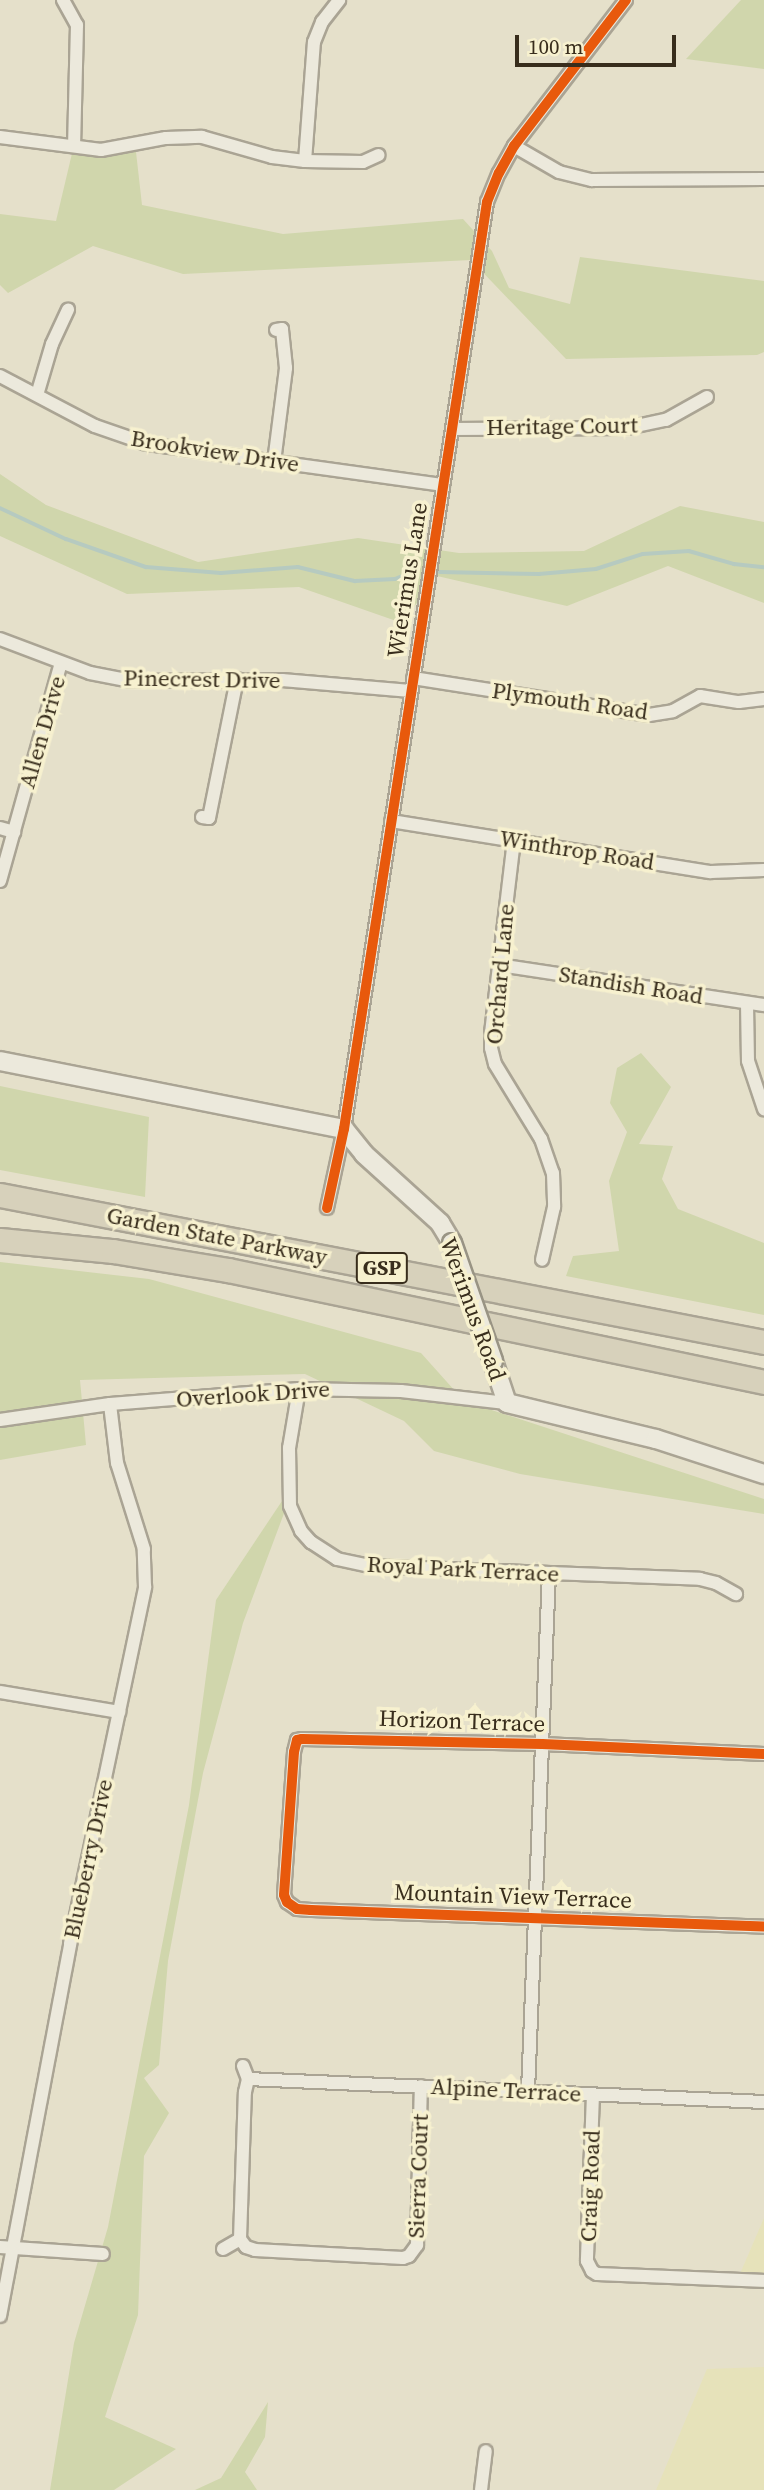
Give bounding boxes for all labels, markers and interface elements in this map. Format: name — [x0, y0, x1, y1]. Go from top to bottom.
scale bar — [519, 21, 680, 65]
text: 100 m — [528, 32, 583, 61]
street label: Heritage Court — [486, 411, 638, 441]
street label: Brookview Drive — [129, 424, 301, 478]
street label: Wierimus Lane — [381, 500, 433, 660]
street label: Pinecrest Drive — [123, 664, 281, 694]
street label: Allen Drive — [13, 673, 71, 791]
street label: Plymouth Road — [490, 676, 650, 726]
street label: Winthrop Road — [498, 824, 656, 876]
street label: Orchard Lane — [480, 903, 520, 1045]
street label: Standish Road — [557, 960, 705, 1010]
street label: Garden State Parkway — [105, 1201, 329, 1271]
street label: Werimus Road — [434, 1234, 512, 1384]
road number: GSP — [356, 1250, 408, 1286]
street label: Overlook Drive — [175, 1375, 331, 1413]
street label: Royal Park Terrace — [366, 1550, 560, 1588]
street label: Horizon Terrace — [378, 1704, 546, 1738]
street label: Blueberry Drive — [58, 1777, 118, 1941]
street label: Mountain View Terrace — [393, 1878, 633, 1914]
street label: Alpine Terrace — [430, 2072, 582, 2108]
street label: Sierra Court — [402, 2113, 434, 2239]
street label: Craig Road — [574, 2130, 606, 2242]

